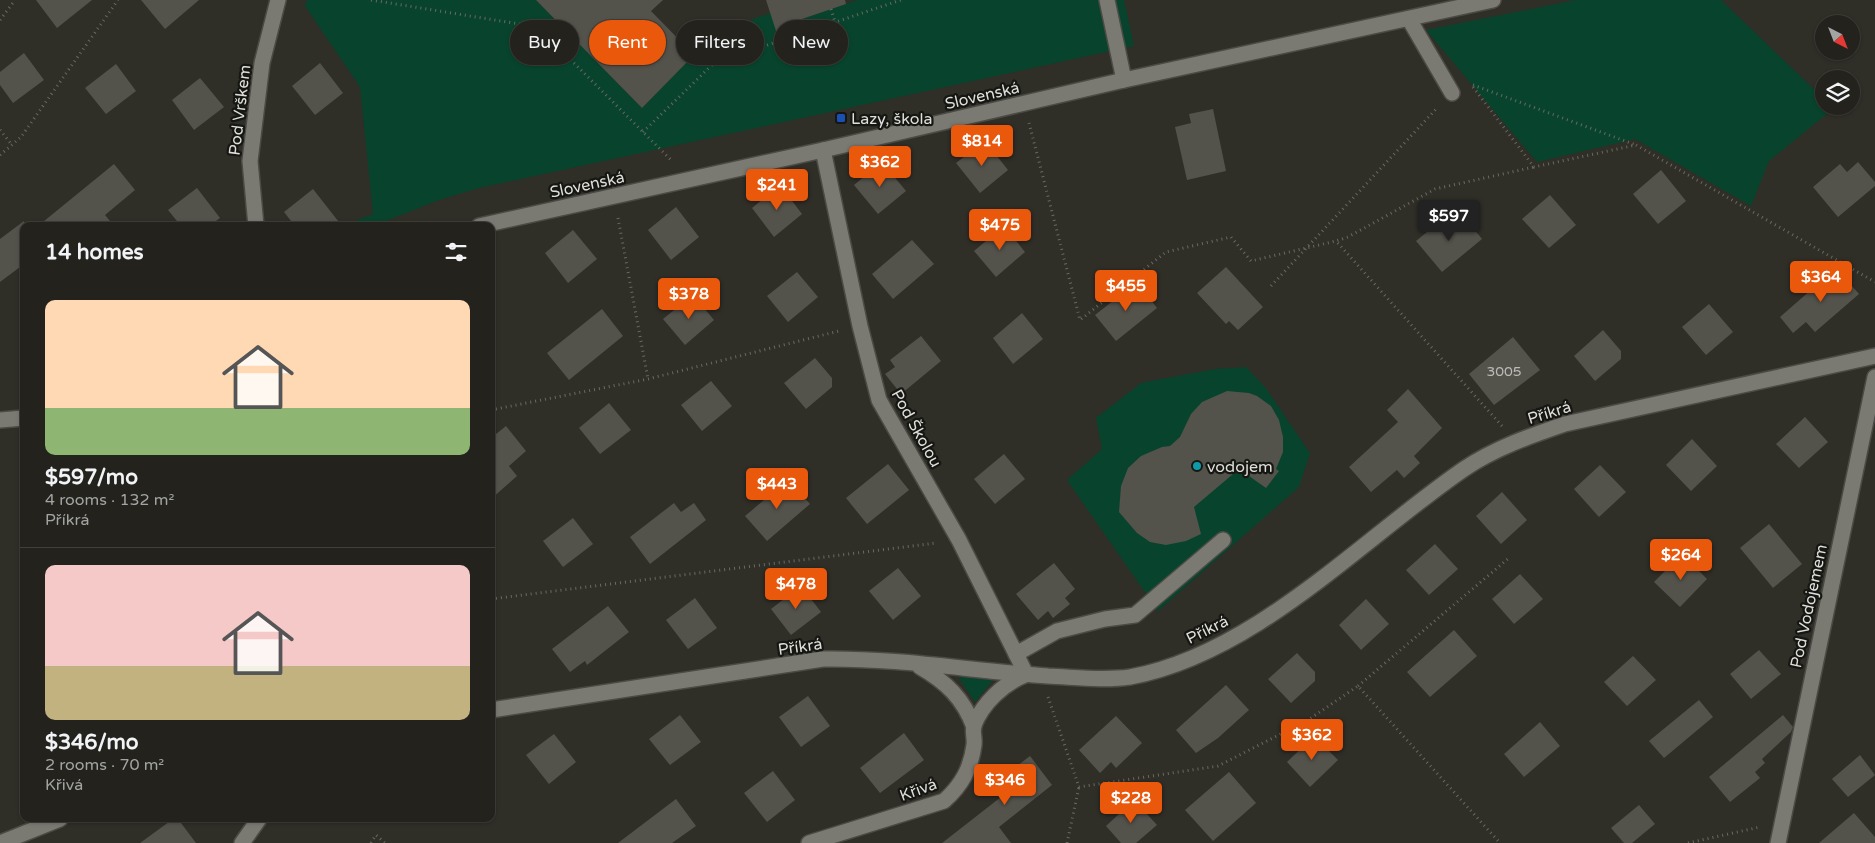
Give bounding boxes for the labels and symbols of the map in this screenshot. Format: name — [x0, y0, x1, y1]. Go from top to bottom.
north arrow — [1815, 15, 1860, 60]
street label: Pod Vrškem — [225, 64, 255, 157]
street label: Slovenská — [943, 78, 1021, 114]
place label: Lazy, škola — [851, 109, 932, 129]
marker: Lazy, škola — [835, 112, 847, 124]
pin: $814 — [952, 124, 1012, 167]
pin: $362 — [850, 146, 910, 188]
street label: Slovenská — [548, 167, 626, 203]
pin: $241 — [747, 168, 807, 211]
pin: $597 — [1419, 200, 1479, 242]
pin: $475 — [970, 208, 1030, 251]
pin: $364 — [1791, 260, 1851, 303]
pin: $455 — [1096, 270, 1156, 312]
pin: $378 — [659, 278, 719, 320]
house number: 3005 — [1486, 363, 1522, 380]
street label: Pod Školou — [887, 386, 946, 471]
street label: Příkrá — [1525, 397, 1574, 429]
place label: vodojem — [1207, 457, 1273, 477]
marker: vodojem — [1191, 460, 1203, 472]
pin: $443 — [747, 468, 807, 510]
pin: $264 — [1651, 538, 1711, 581]
street label: Pod Vodojemem — [1786, 543, 1832, 670]
pin: $478 — [766, 568, 826, 610]
street label: Příkrá — [1183, 611, 1232, 649]
street label: Příkrá — [777, 634, 824, 660]
pin: $362 — [1282, 718, 1342, 761]
pin: $346 — [975, 764, 1035, 806]
street label: Křivá — [897, 774, 940, 806]
pin: $228 — [1101, 782, 1161, 824]

